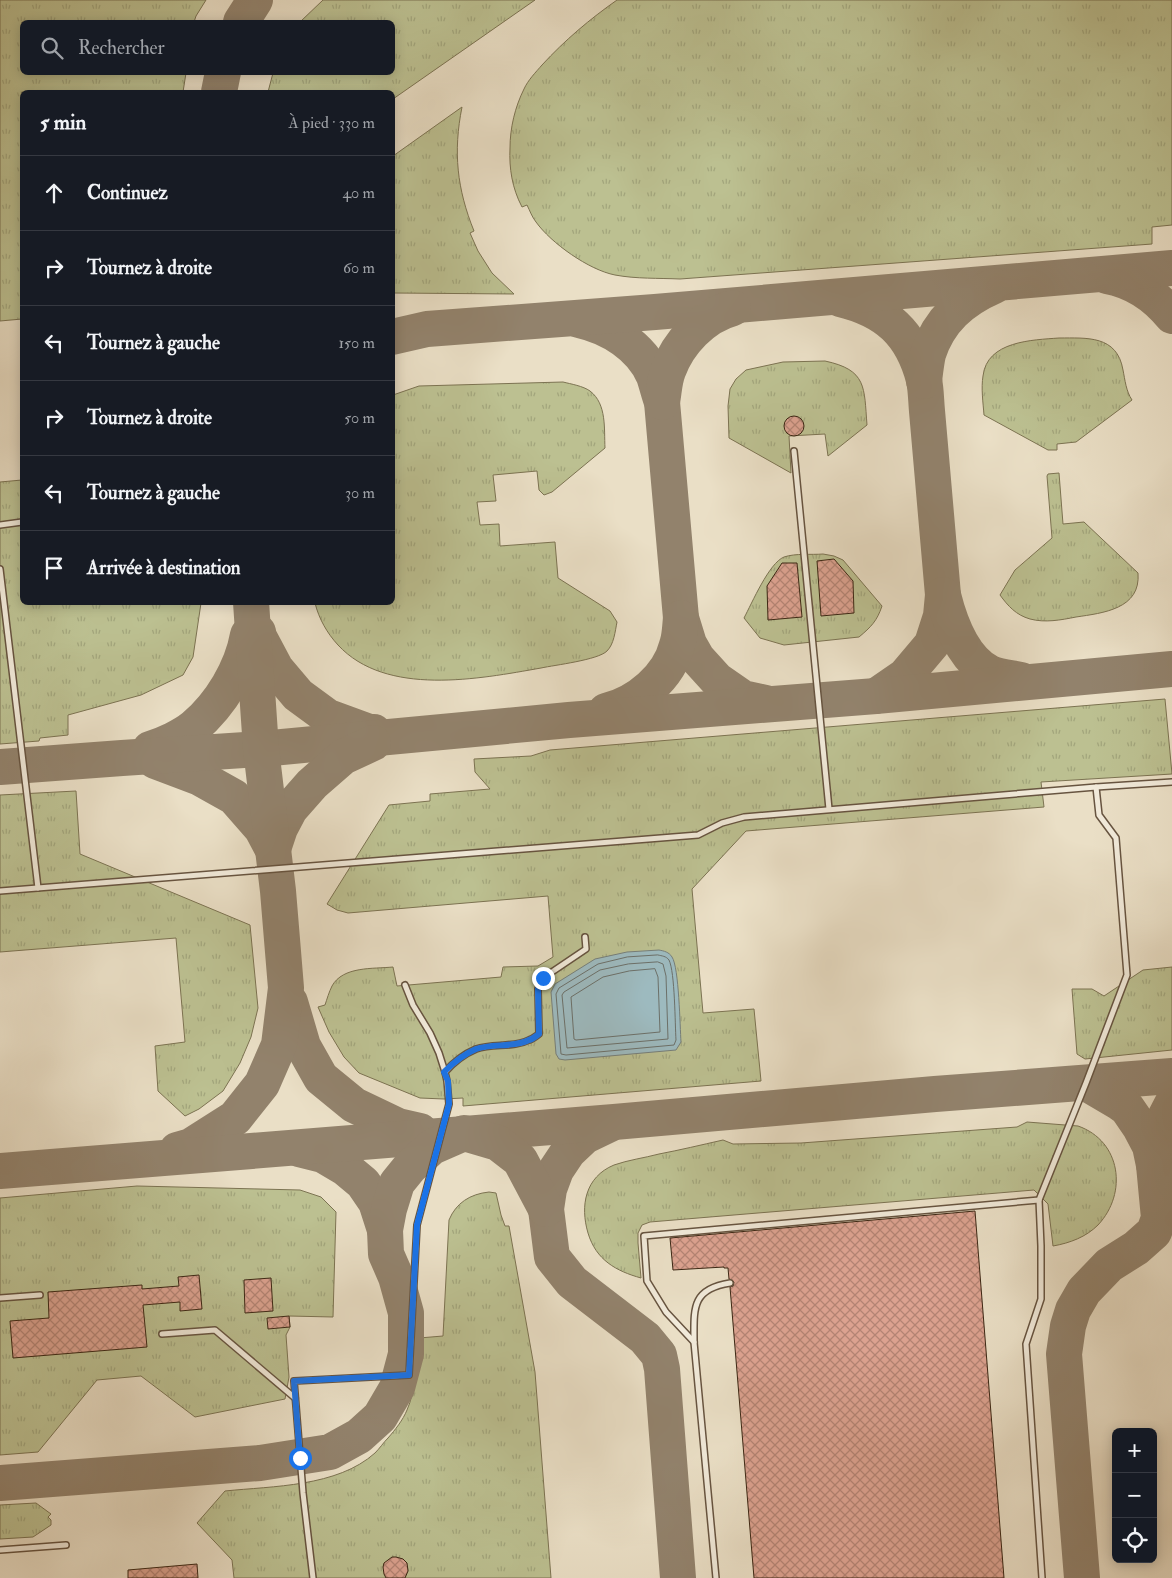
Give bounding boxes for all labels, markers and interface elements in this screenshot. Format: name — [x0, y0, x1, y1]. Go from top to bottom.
search box — [20, 20, 395, 75]
icon: search — [38, 34, 66, 62]
text: Rechercher — [78, 36, 165, 60]
text: 5 min — [40, 109, 86, 136]
text: À pied · 330 m — [289, 113, 375, 133]
icon: ahead — [40, 179, 68, 207]
text: Continuez — [87, 181, 168, 205]
text: 40 m — [342, 183, 375, 203]
icon: right — [40, 254, 68, 282]
text: Tournez à droite — [87, 256, 212, 280]
text: 60 m — [343, 258, 375, 278]
icon: left — [40, 329, 68, 357]
text: Tournez à gauche — [87, 331, 220, 355]
text: 150 m — [338, 333, 375, 353]
icon: right — [40, 404, 68, 432]
text: Tournez à droite — [87, 406, 212, 430]
text: 50 m — [344, 408, 375, 428]
icon: left — [40, 479, 68, 507]
text: Tournez à gauche — [87, 481, 220, 505]
text: 30 m — [345, 483, 375, 503]
icon: arrive — [40, 554, 68, 582]
text: Arrivée à destination — [87, 556, 241, 580]
route end — [532, 967, 555, 990]
map controls — [1112, 1428, 1157, 1563]
button: + — [1112, 1428, 1157, 1473]
route start — [289, 1447, 312, 1470]
button: − — [1112, 1473, 1157, 1518]
button: locate — [1112, 1518, 1157, 1563]

